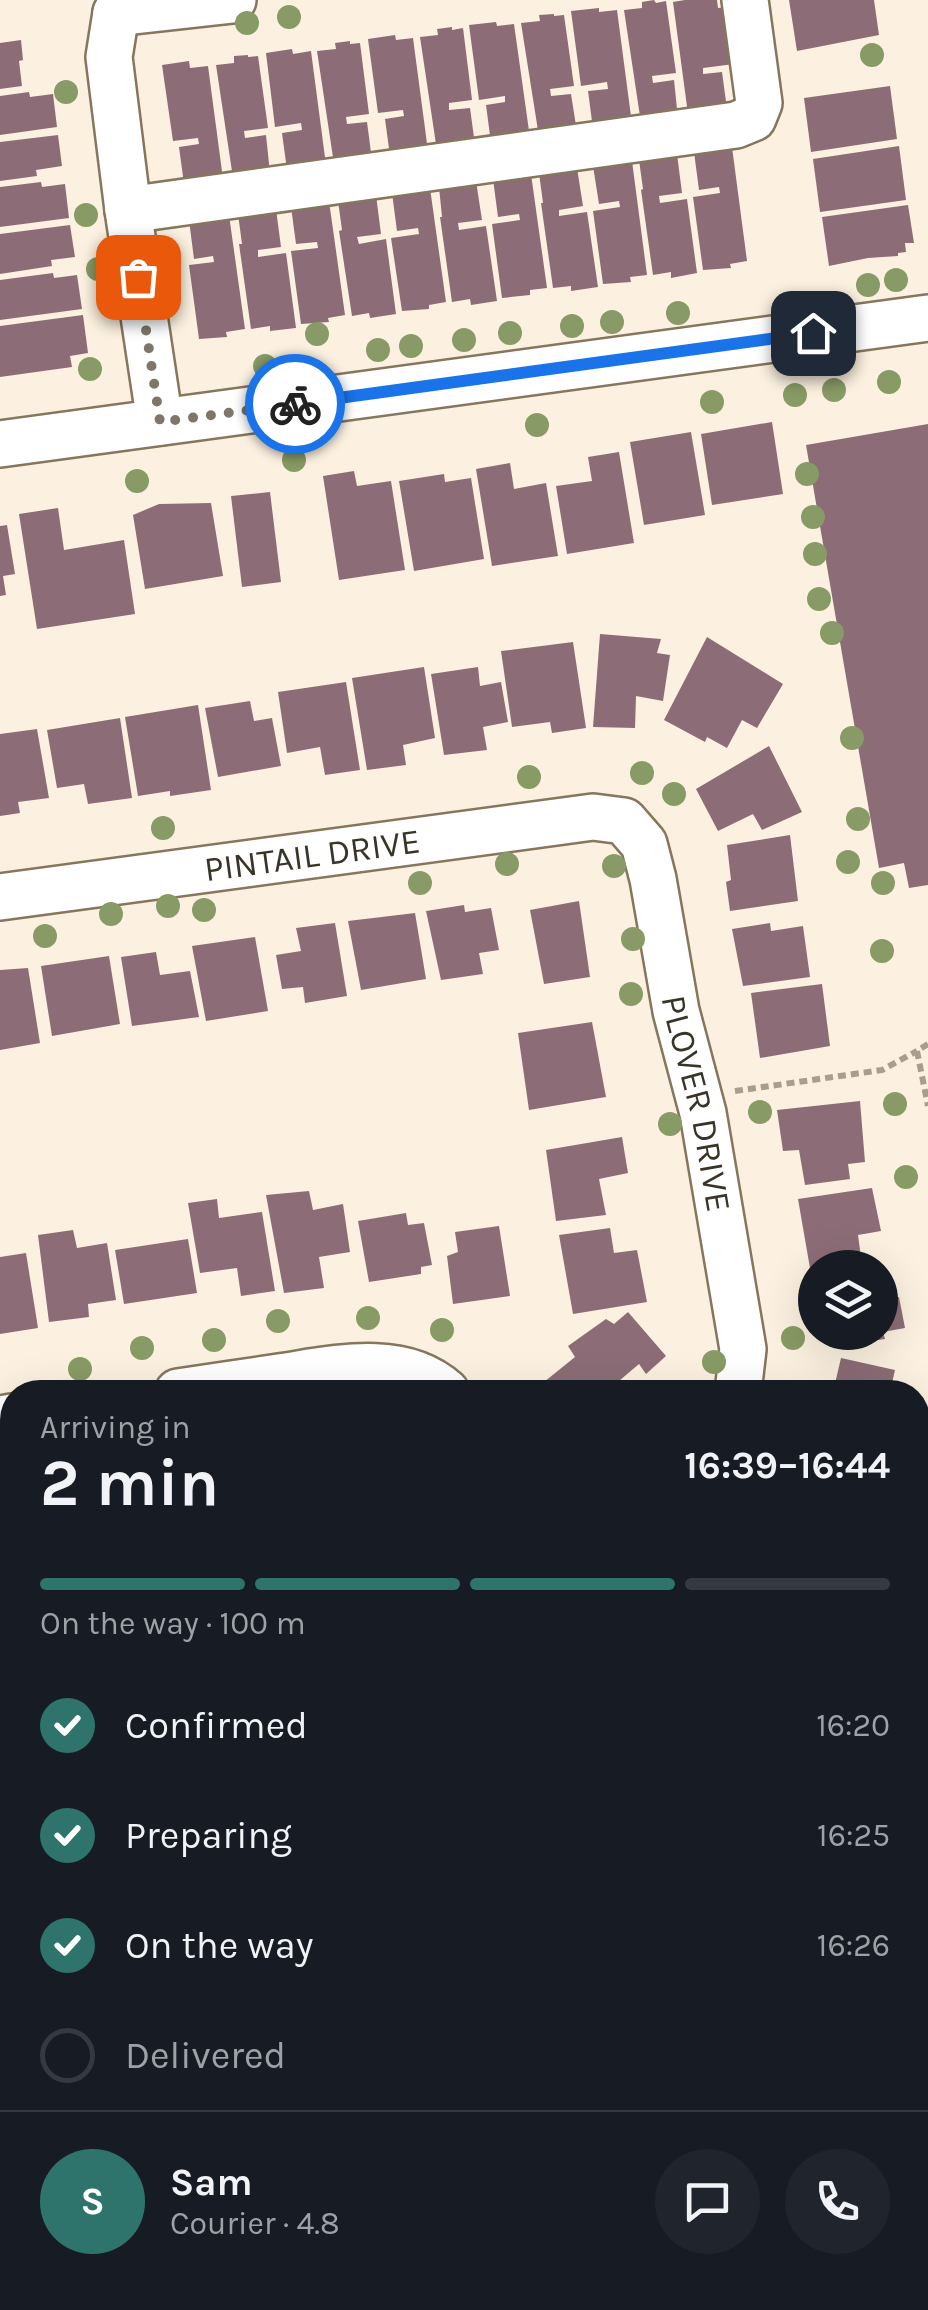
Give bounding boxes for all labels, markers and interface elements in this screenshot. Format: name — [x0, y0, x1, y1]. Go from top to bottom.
pin — [96, 235, 181, 320]
icon: bag — [111, 250, 166, 305]
pin — [771, 291, 856, 376]
icon: home — [786, 306, 841, 361]
courier — [245, 354, 345, 454]
icon: bike — [268, 377, 323, 432]
street label: PINTAIL DRIVE — [202, 821, 423, 890]
street label: PLOVER DRIVE — [653, 992, 739, 1215]
map controls — [798, 1250, 898, 1350]
button: layers — [798, 1250, 898, 1350]
text: Arriving in — [40, 1409, 191, 1446]
text: 16:39–16:44 — [684, 1443, 890, 1488]
text: 2 min — [40, 1445, 219, 1521]
text: On the way · 100 m — [40, 1605, 306, 1642]
icon: check — [40, 1698, 95, 1753]
text: Confirmed — [125, 1703, 308, 1748]
text: 16:20 — [816, 1707, 890, 1744]
icon: check — [40, 1808, 95, 1863]
text: Preparing — [125, 1813, 292, 1858]
text: 16:25 — [817, 1817, 890, 1854]
icon: check — [40, 1918, 95, 1973]
text: On the way — [125, 1923, 313, 1968]
text: 16:26 — [817, 1927, 890, 1964]
text: Delivered — [125, 2033, 286, 2078]
button: chat — [655, 2149, 760, 2254]
button: phone — [785, 2149, 890, 2254]
text: Sam — [170, 2160, 253, 2205]
text: S — [80, 2179, 105, 2224]
text: Courier · 4.8 — [170, 2205, 340, 2242]

